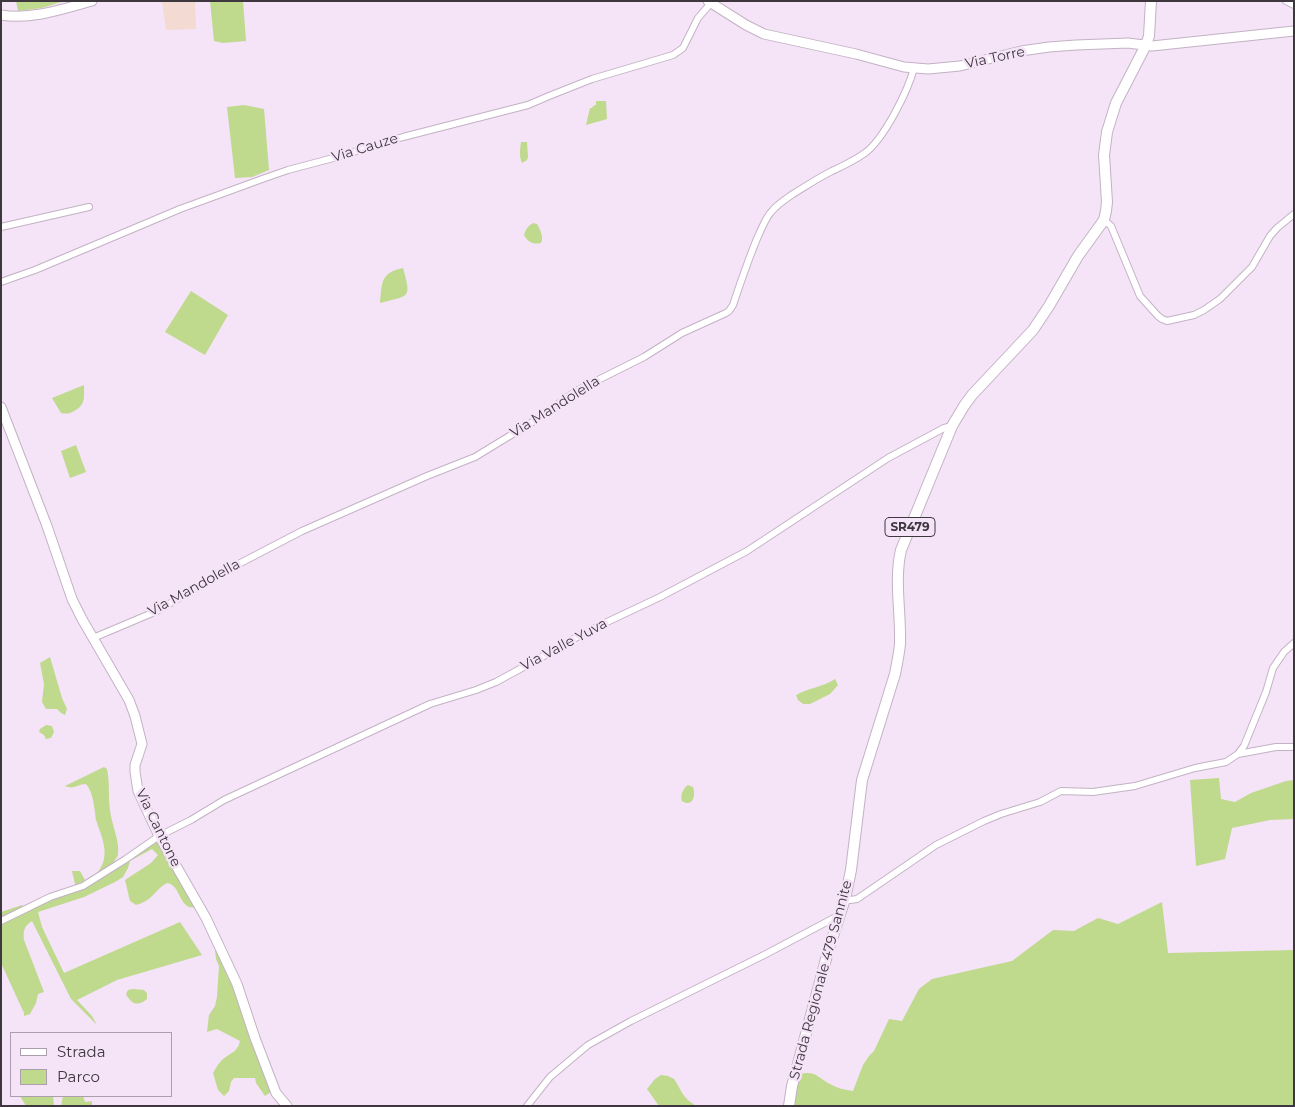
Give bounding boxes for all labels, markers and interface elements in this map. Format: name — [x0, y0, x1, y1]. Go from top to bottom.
street label: Via Torre — [964, 43, 1026, 73]
street label: Via Cauze — [330, 130, 400, 166]
street label: Via Mandolella — [507, 373, 603, 441]
road number: SR479 — [885, 518, 935, 536]
street label: Via Mandolella — [145, 556, 243, 620]
street label: Via Valle Yuva — [518, 615, 610, 675]
street label: Via Cantone — [132, 786, 184, 870]
street label: Strada Regionale 479 Sannite — [786, 879, 856, 1081]
legend — [10, 1032, 172, 1097]
text: Strada — [57, 1042, 106, 1061]
text: Parco — [57, 1067, 100, 1086]

